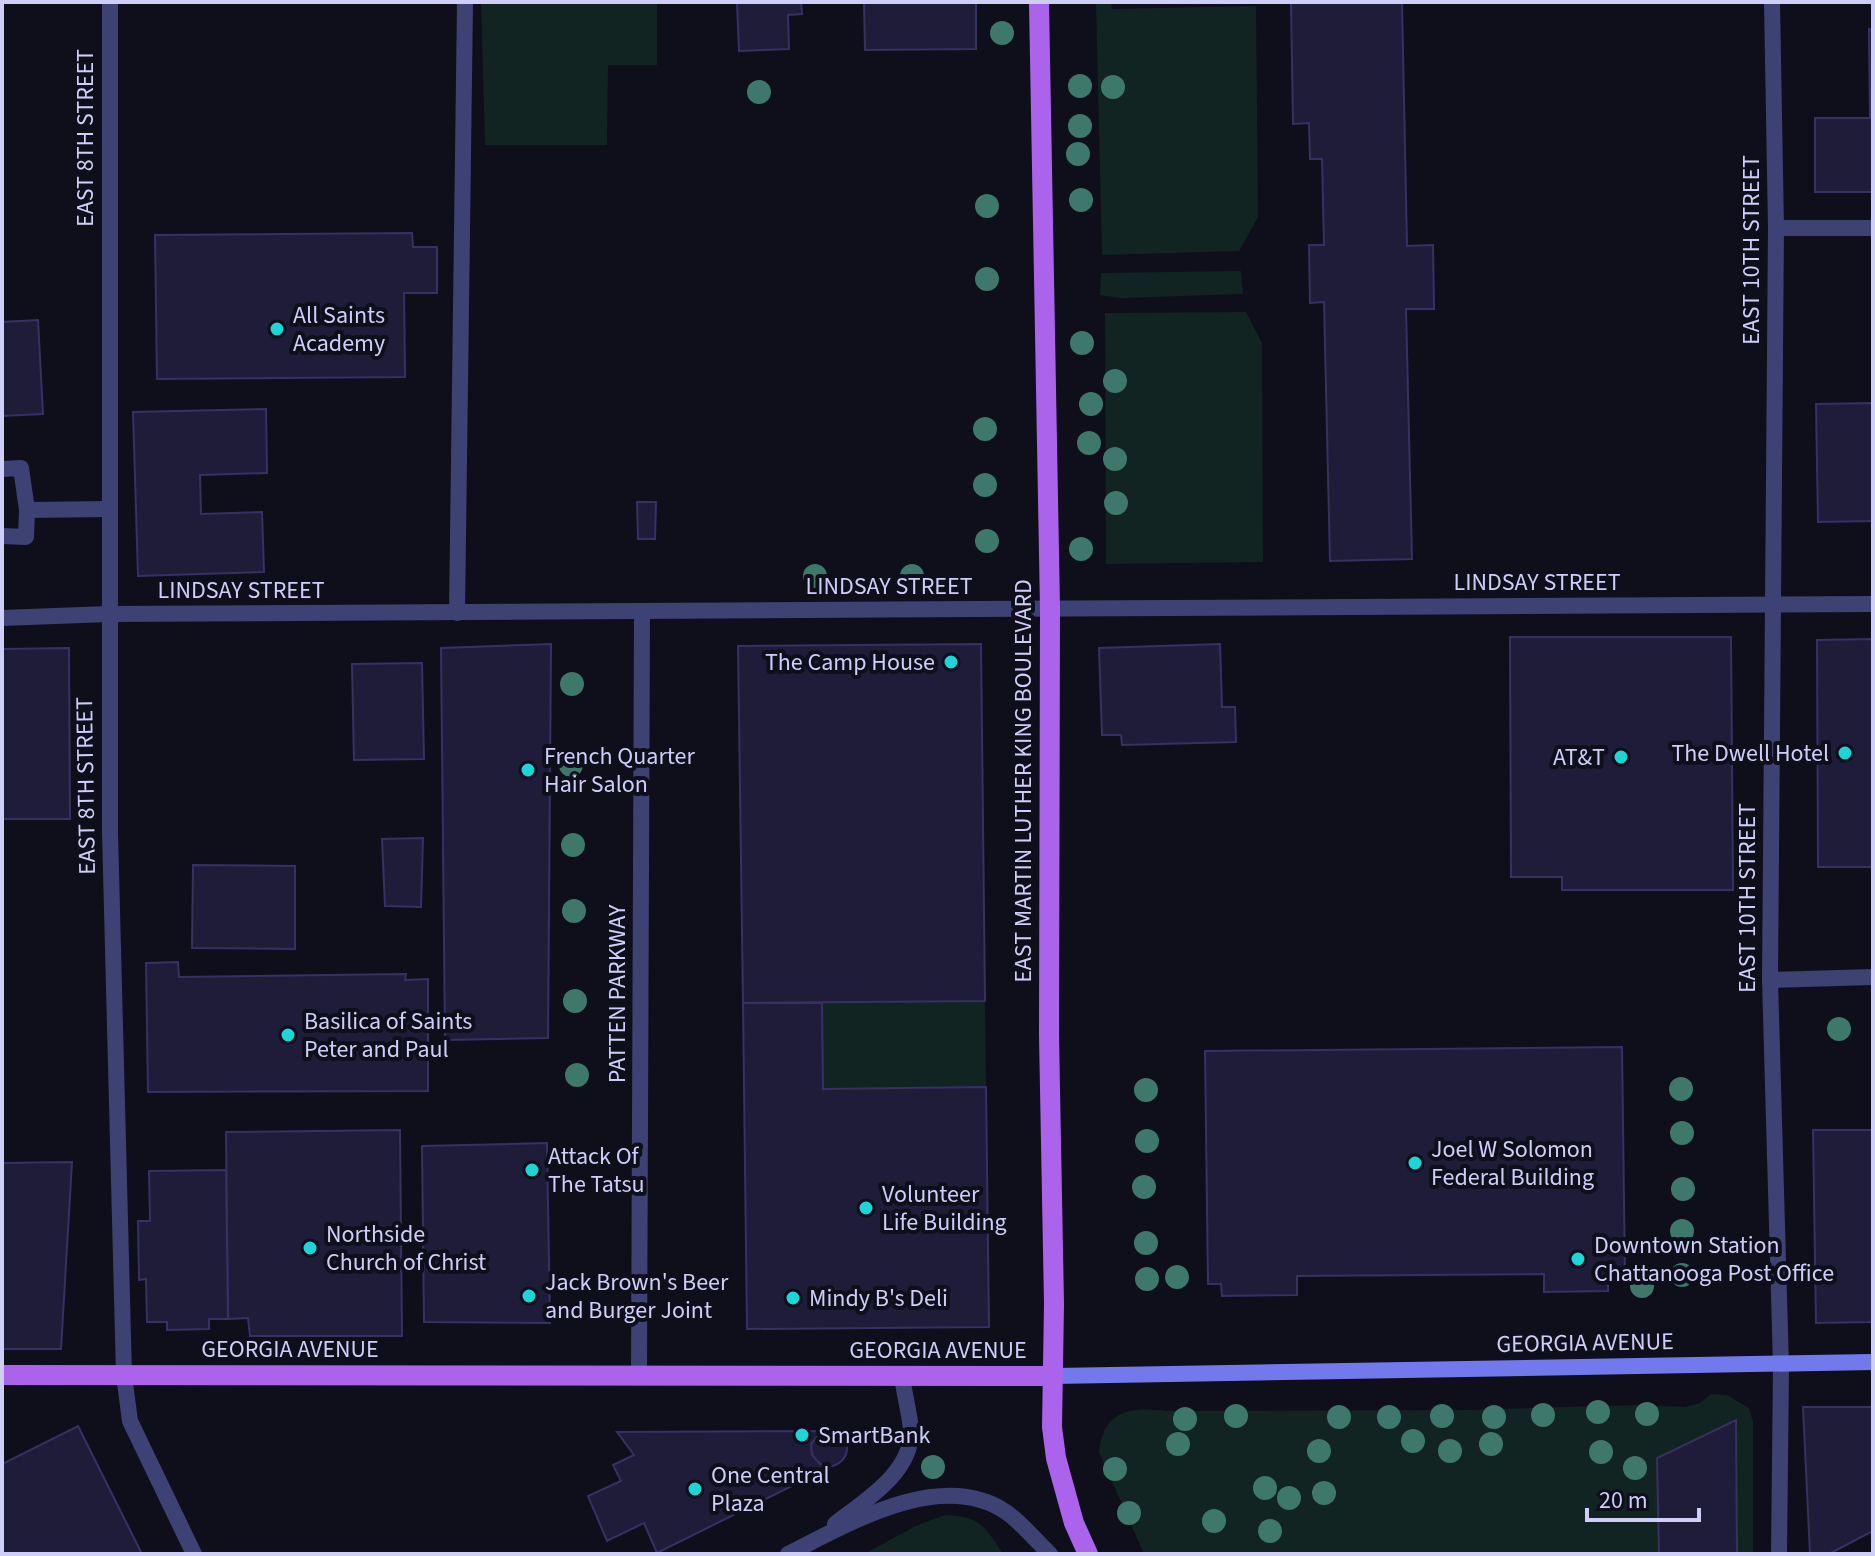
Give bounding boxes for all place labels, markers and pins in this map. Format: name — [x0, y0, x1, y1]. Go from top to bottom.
place label: All Saints Academy — [293, 298, 385, 361]
marker: All Saints Academy — [268, 320, 286, 338]
place label: The Camp House — [765, 645, 935, 680]
marker: The Camp House — [942, 653, 960, 671]
place label: The Dwell Hotel — [1671, 736, 1829, 771]
place label: French Quarter Hair Salon — [544, 739, 695, 802]
place label: AT&T — [1553, 740, 1605, 775]
marker: The Dwell Hotel — [1836, 744, 1854, 762]
marker: AT&T — [1612, 748, 1630, 766]
marker: French Quarter Hair Salon — [519, 761, 537, 779]
place label: Basilica of Saints Peter and Paul — [304, 1004, 472, 1067]
marker: Basilica of Saints Peter and Paul — [279, 1026, 297, 1044]
place label: Joel W Solomon Federal Building — [1431, 1132, 1594, 1195]
place label: Attack Of The Tatsu — [548, 1139, 645, 1202]
marker: Joel W Solomon Federal Building — [1406, 1154, 1424, 1172]
marker: Attack Of The Tatsu — [523, 1161, 541, 1179]
place label: Volunteer Life Building — [882, 1177, 1007, 1240]
marker: Volunteer Life Building — [857, 1199, 875, 1217]
place label: Northside Church of Christ — [326, 1217, 486, 1280]
place label: Downtown Station Chattanooga Post Office — [1594, 1228, 1834, 1291]
marker: Northside Church of Christ — [301, 1239, 319, 1257]
marker: Downtown Station Chattanooga Post Office — [1569, 1250, 1587, 1268]
place label: Jack Brown's Beer and Burger Joint — [545, 1265, 729, 1328]
place label: Mindy B's Deli — [809, 1281, 948, 1316]
marker: Jack Brown's Beer and Burger Joint — [520, 1287, 538, 1305]
marker: Mindy B's Deli — [784, 1289, 802, 1307]
place label: SmartBank — [818, 1418, 931, 1453]
marker: SmartBank — [793, 1426, 811, 1444]
place label: One Central Plaza — [711, 1458, 830, 1521]
marker: One Central Plaza — [686, 1480, 704, 1498]

